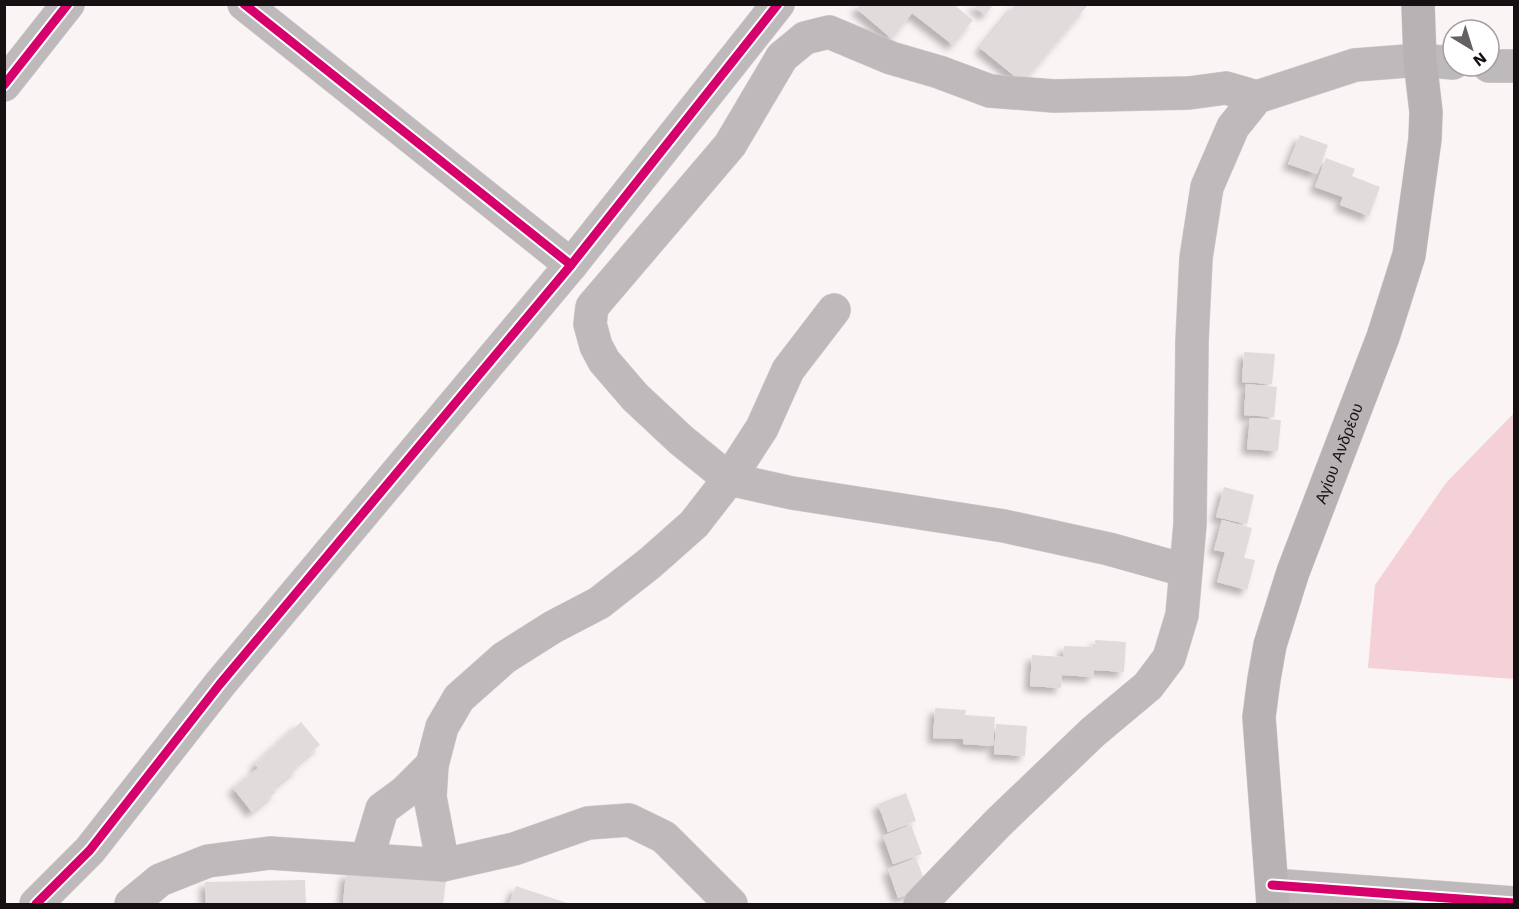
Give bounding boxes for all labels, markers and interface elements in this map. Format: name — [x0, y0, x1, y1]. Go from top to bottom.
north arrow — [1441, 18, 1501, 78]
text: N — [1469, 48, 1490, 71]
street label: Αγίου Ανδρέου — [1311, 400, 1366, 506]

